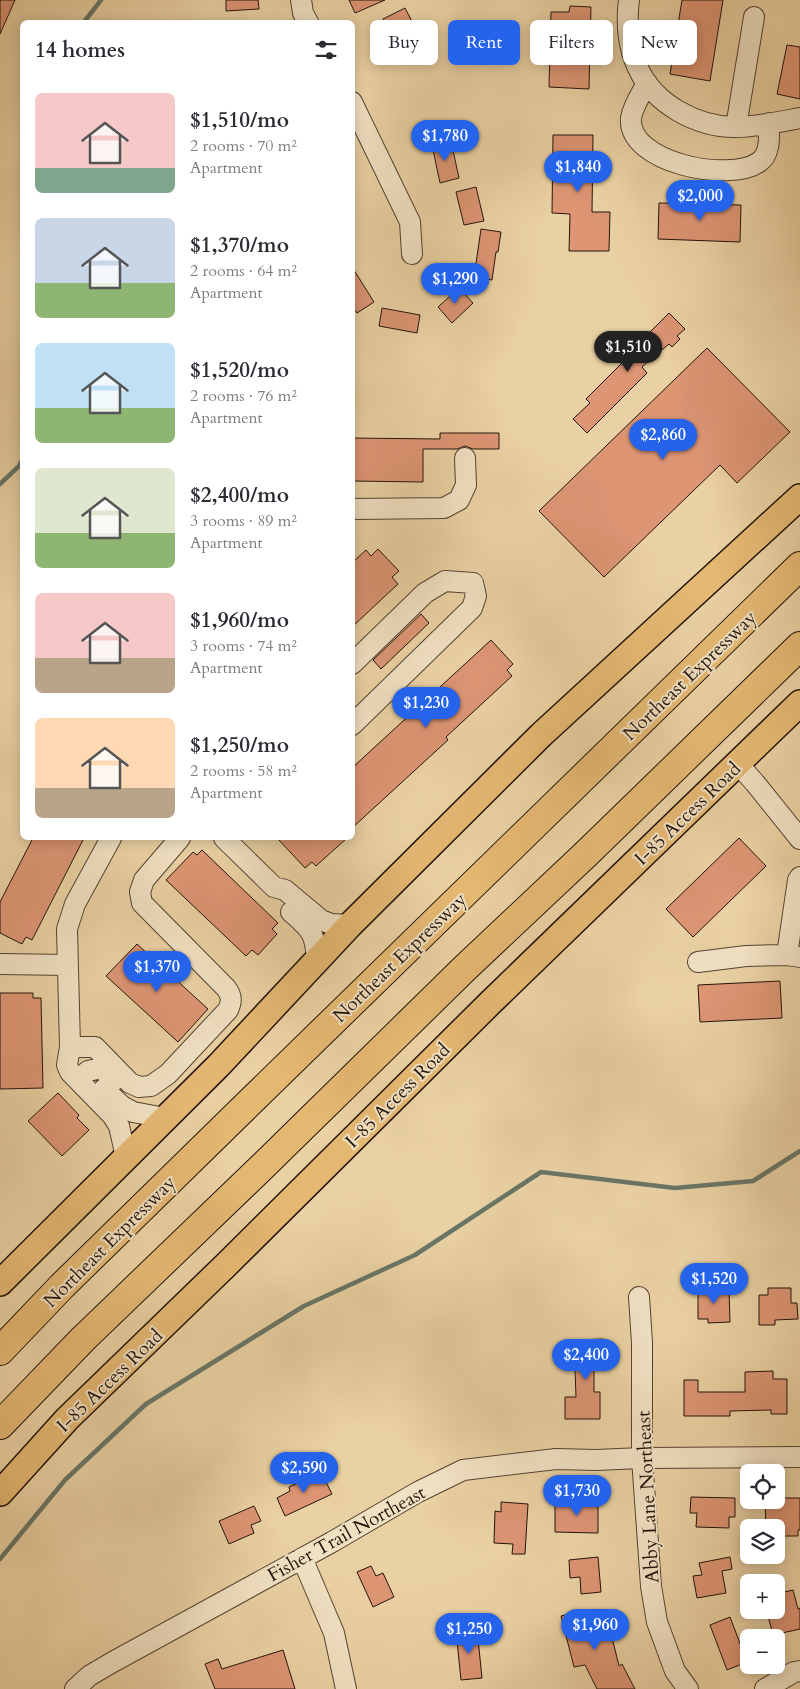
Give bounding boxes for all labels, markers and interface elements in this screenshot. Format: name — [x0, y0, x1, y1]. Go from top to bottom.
chip: Buy — [370, 20, 438, 65]
chip: Rent — [448, 20, 520, 65]
chip: Filters — [530, 20, 613, 65]
chip: New — [623, 20, 697, 65]
text: 14 homes — [35, 36, 125, 65]
icon: filters — [312, 36, 340, 64]
text: $1,510/mo — [190, 106, 289, 135]
icon: home — [75, 113, 135, 173]
pin: $1,780 — [404, 120, 486, 162]
text: $1,780 — [422, 125, 468, 147]
text: 2 rooms · 70 m² — [190, 135, 297, 157]
pin: $1,840 — [537, 150, 619, 193]
text: $1,840 — [555, 156, 601, 178]
text: Apartment — [190, 157, 263, 179]
pin: $2,000 — [659, 180, 741, 222]
text: $2,000 — [677, 185, 723, 207]
text: $1,370/mo — [190, 231, 289, 260]
icon: home — [75, 238, 135, 298]
text: 2 rooms · 64 m² — [190, 260, 297, 282]
pin: $1,290 — [414, 262, 496, 305]
text: $1,290 — [432, 268, 478, 290]
text: Apartment — [190, 282, 263, 304]
pin: $1,510 — [587, 330, 669, 373]
text: $1,510 — [605, 336, 651, 358]
text: $1,520/mo — [190, 356, 289, 385]
icon: home — [75, 363, 135, 423]
text: 2 rooms · 76 m² — [190, 385, 297, 407]
text: Apartment — [190, 407, 263, 429]
pin: $2,860 — [622, 418, 704, 461]
text: $2,860 — [640, 424, 686, 446]
text: $2,400/mo — [190, 481, 289, 510]
icon: home — [75, 488, 135, 548]
text: 3 rooms · 89 m² — [190, 510, 297, 532]
text: Apartment — [190, 532, 263, 554]
street label: Northeast Expressway — [617, 605, 762, 747]
text: $1,960/mo — [190, 606, 289, 635]
icon: home — [75, 613, 135, 673]
text: 3 rooms · 74 m² — [190, 635, 297, 657]
text: Apartment — [190, 657, 263, 679]
pin: $1,230 — [385, 686, 467, 729]
text: $1,230 — [403, 692, 449, 714]
text: $1,250/mo — [190, 731, 289, 760]
icon: home — [75, 738, 135, 798]
street label: I-85 Access Road — [629, 756, 747, 871]
text: 2 rooms · 58 m² — [190, 760, 297, 782]
text: Apartment — [190, 782, 263, 804]
street label: Northeast Expressway — [327, 887, 472, 1029]
pin: $1,370 — [116, 950, 198, 993]
text: $1,370 — [134, 956, 180, 978]
street label: I-85 Access Road — [340, 1038, 456, 1154]
street label: Northeast Expressway — [38, 1170, 182, 1314]
pin: $1,520 — [673, 1262, 755, 1305]
text: $1,520 — [691, 1268, 737, 1290]
street label: I-85 Access Road — [51, 1323, 169, 1438]
pin: $2,400 — [545, 1338, 627, 1381]
text: $2,400 — [563, 1344, 609, 1366]
street label: Abby Lane Northeast — [631, 1410, 665, 1584]
pin: $2,590 — [263, 1452, 345, 1494]
text: $2,590 — [281, 1457, 327, 1479]
map controls — [740, 1464, 785, 1674]
button: locate — [740, 1464, 785, 1509]
pin: $1,730 — [536, 1474, 618, 1517]
street label: Fisher Trail Northeast — [263, 1480, 430, 1588]
text: $1,730 — [554, 1480, 600, 1502]
button: layers — [740, 1519, 785, 1564]
button: + — [740, 1574, 785, 1619]
pin: $1,960 — [554, 1608, 636, 1651]
pin: $1,250 — [428, 1612, 510, 1655]
text: $1,960 — [572, 1614, 618, 1636]
text: $1,250 — [446, 1618, 492, 1640]
button: − — [740, 1629, 785, 1674]

